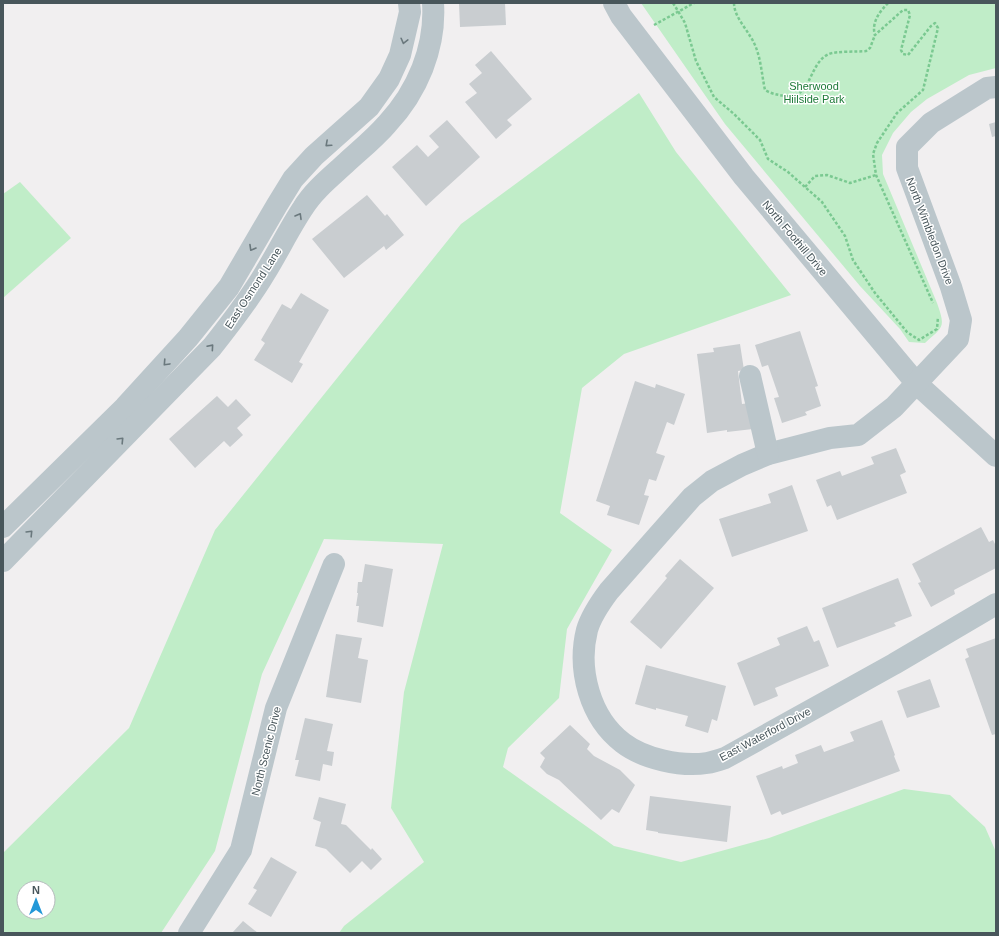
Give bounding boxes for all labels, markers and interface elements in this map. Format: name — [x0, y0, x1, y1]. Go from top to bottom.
one-way arrow — [400, 38, 408, 45]
park label: Sherwood Hiilside Park — [783, 80, 845, 105]
one-way arrow — [325, 139, 333, 146]
street label: North Wimbledon Drive — [904, 176, 956, 286]
street label: North Foothill Drive — [760, 198, 830, 278]
one-way arrow — [294, 212, 301, 220]
one-way arrow — [249, 244, 256, 251]
street label: East Osmond Lane — [222, 245, 284, 331]
one-way arrow — [207, 344, 214, 352]
one-way arrow — [164, 358, 171, 365]
one-way arrow — [116, 437, 124, 445]
one-way arrow — [25, 530, 33, 538]
street label: North Scenic Drive — [249, 705, 283, 797]
street label: East Waterford Drive — [717, 705, 813, 763]
north arrow — [16, 880, 56, 920]
text: N — [32, 884, 40, 896]

